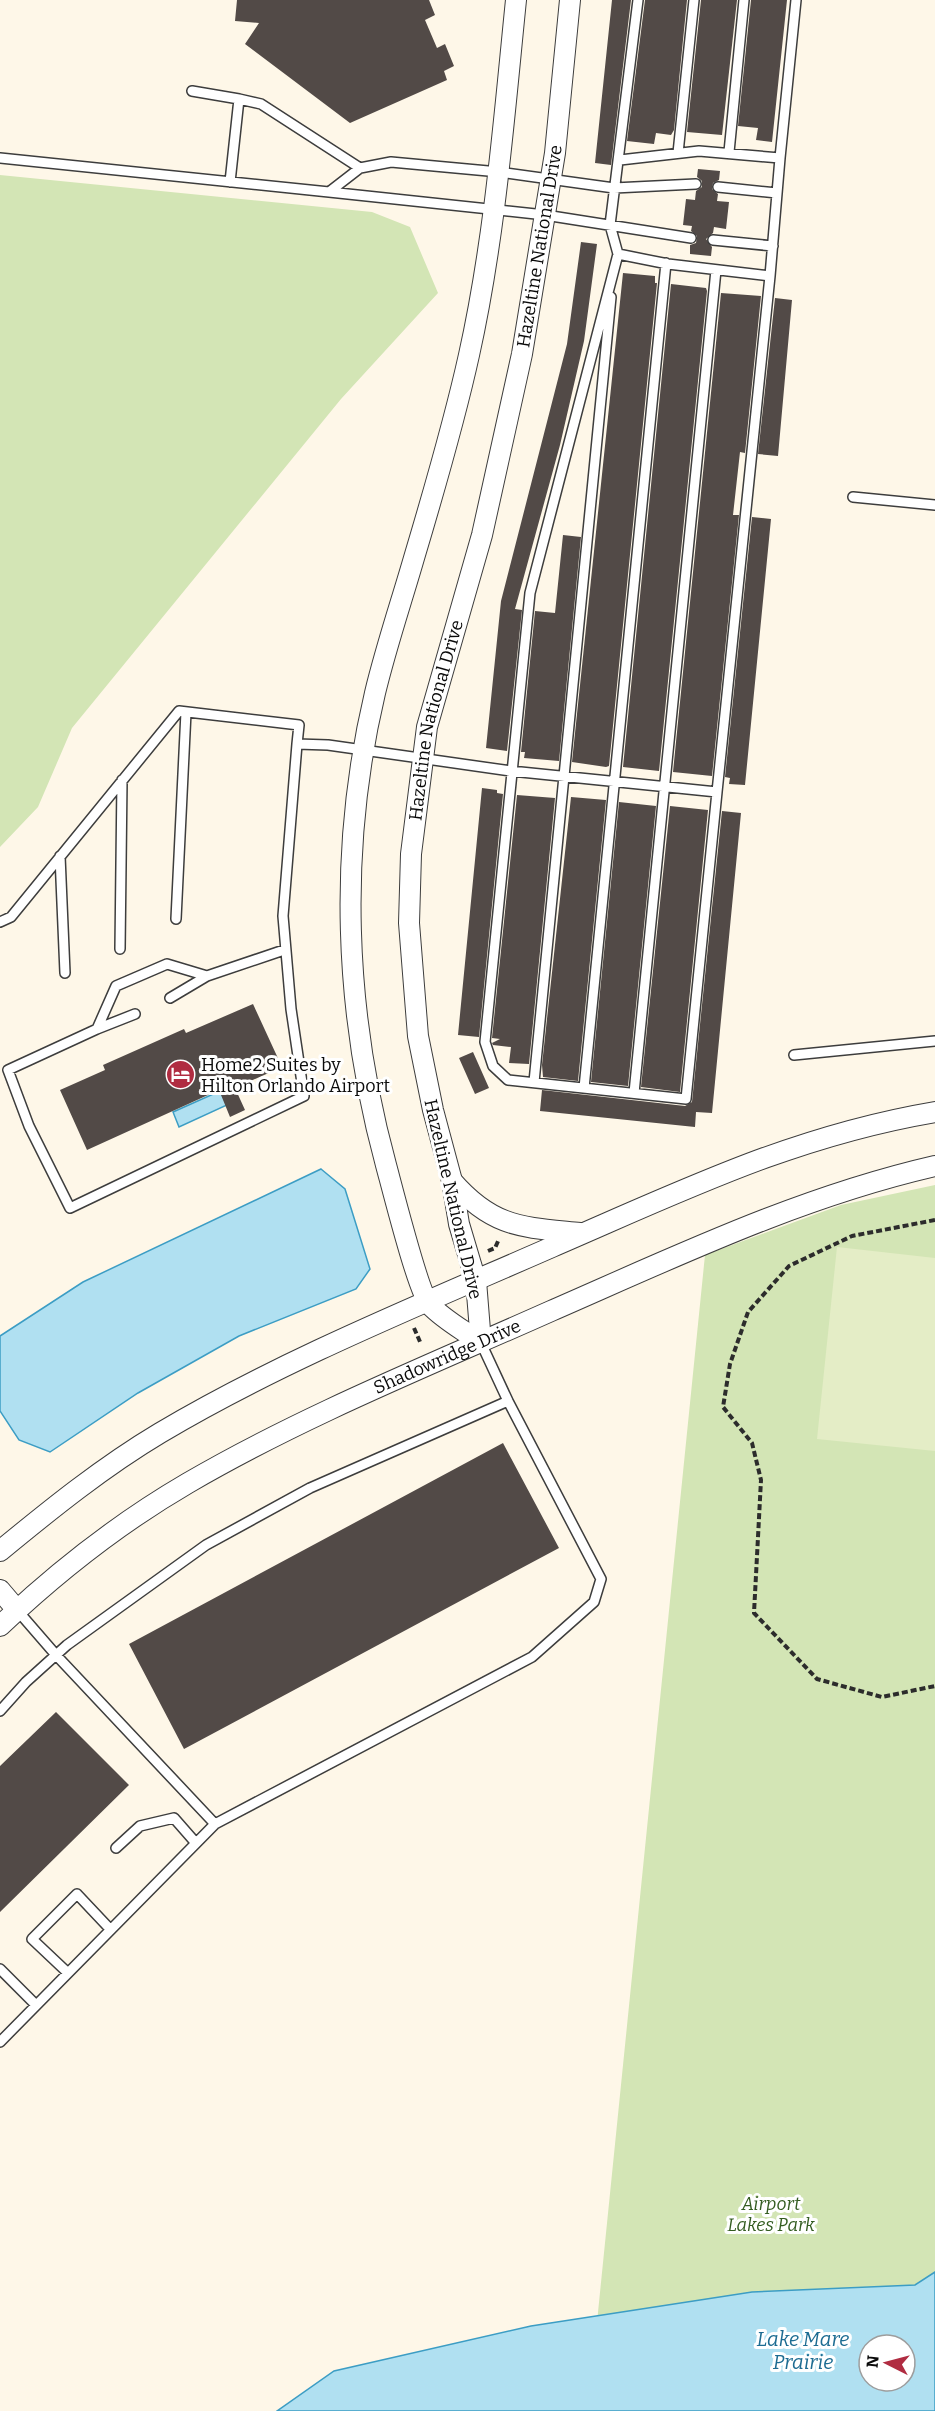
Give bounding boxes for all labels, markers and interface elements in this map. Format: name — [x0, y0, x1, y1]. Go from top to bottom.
street label: Hazeltine National Drive — [512, 144, 567, 349]
street label: Hazeltine National Drive — [404, 617, 468, 822]
place label: Home2 Suites by Hilton Orlando Airport — [201, 1054, 391, 1097]
hotel icon: Home2 Suites by Hilton Orlando Airport — [164, 1059, 196, 1091]
street label: Hazeltine National Drive — [419, 1097, 487, 1301]
street label: Shadowridge Drive — [370, 1315, 524, 1399]
park label: Airport Lakes Park — [727, 2193, 815, 2236]
water label: Lake Mare Prairie — [757, 2327, 849, 2374]
north arrow — [857, 2333, 917, 2393]
text: N — [862, 2354, 883, 2369]

